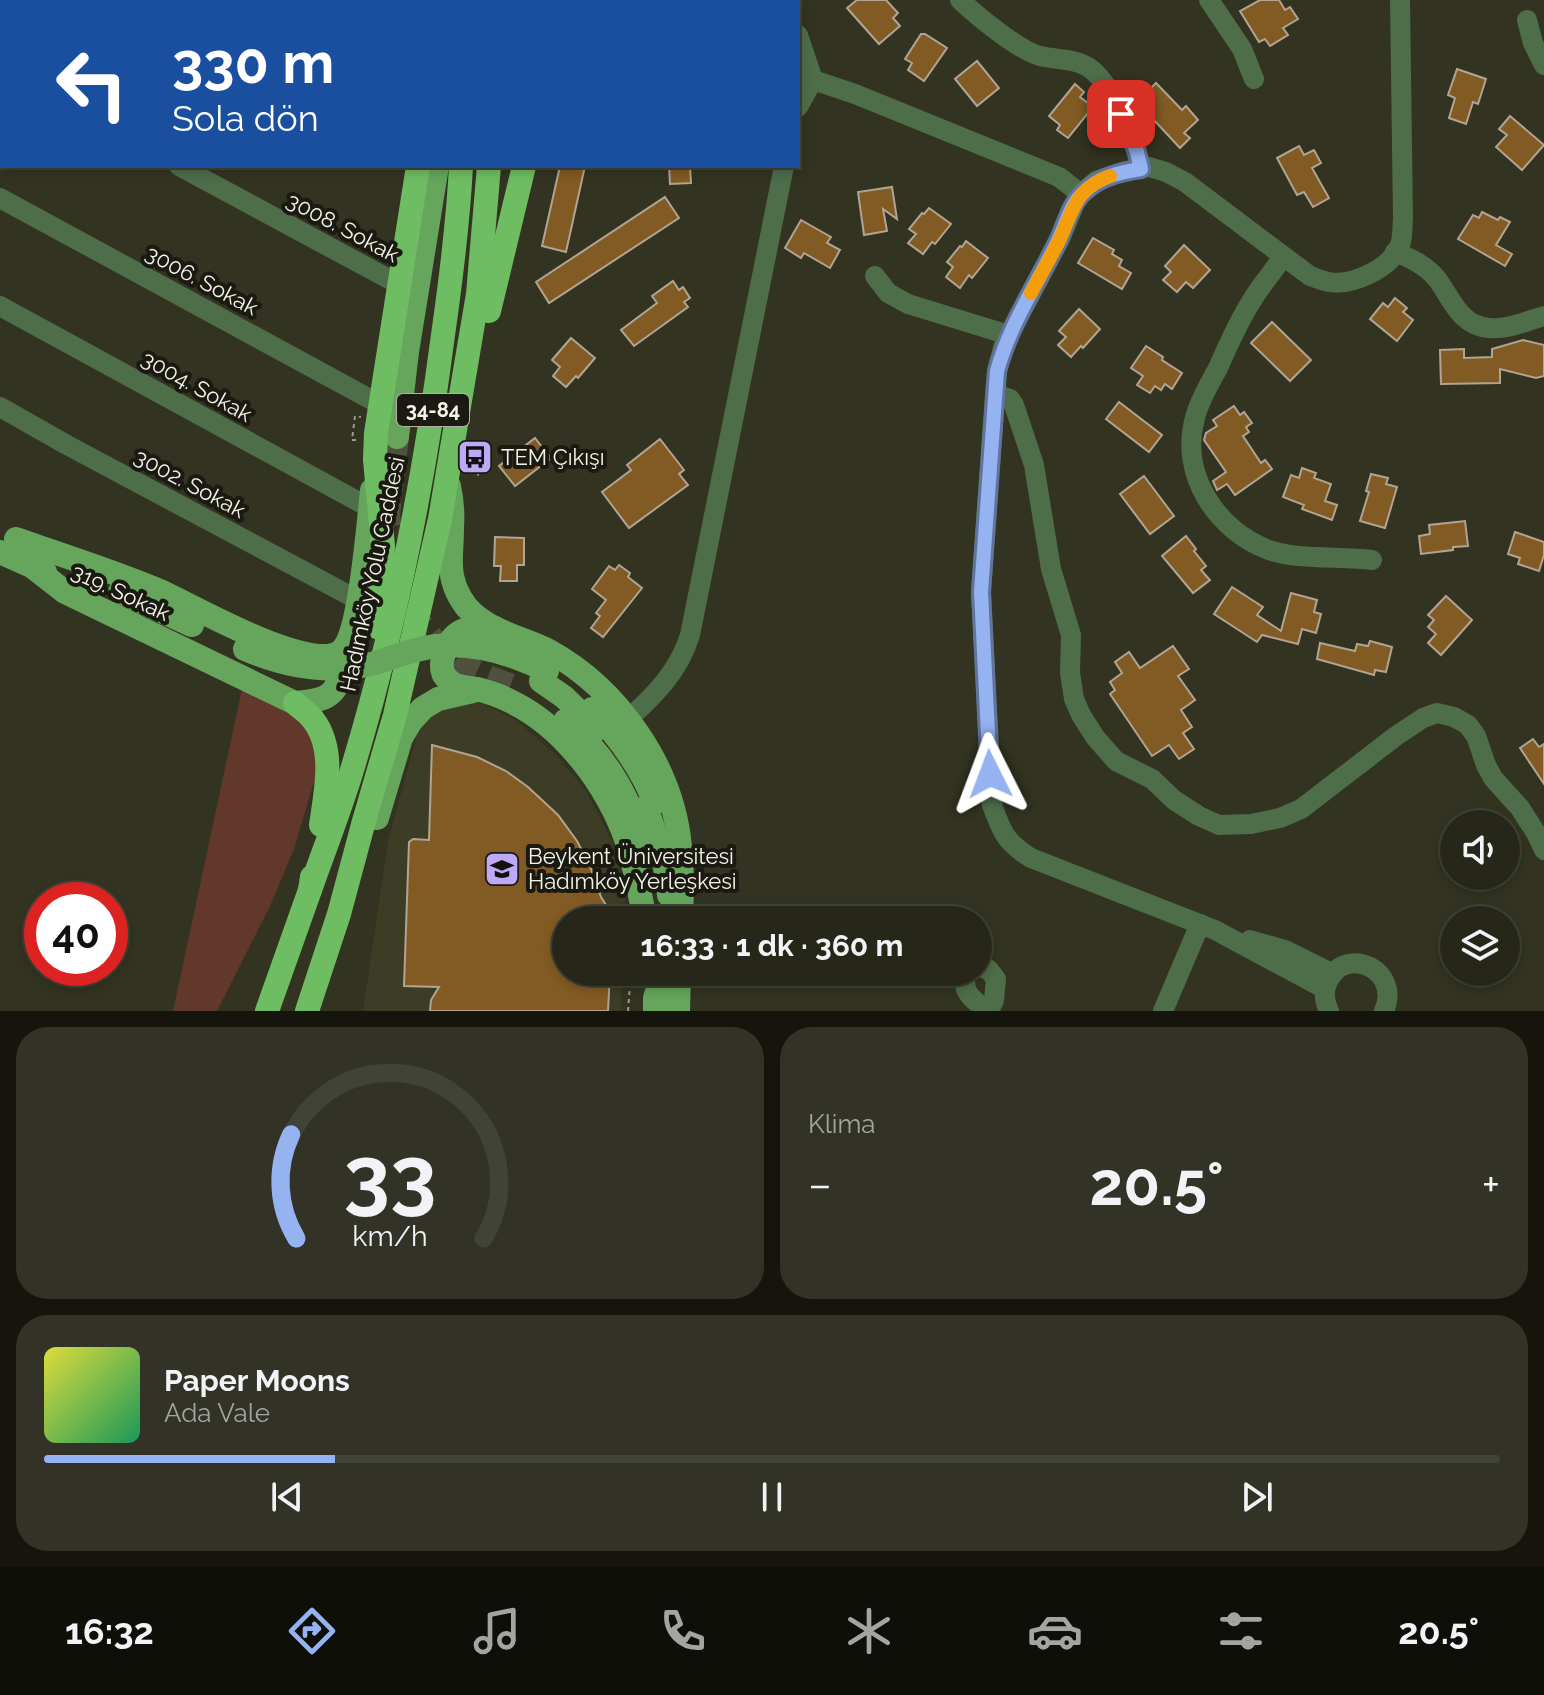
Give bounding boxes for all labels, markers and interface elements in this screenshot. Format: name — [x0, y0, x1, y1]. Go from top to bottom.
text: 330 m — [172, 30, 334, 96]
icon: left — [40, 32, 144, 136]
pin — [1087, 80, 1155, 148]
icon: arrive — [1099, 92, 1143, 136]
text: Sola dön — [172, 97, 319, 139]
street label: 3008. Sokak — [283, 187, 404, 268]
street label: 3006. Sokak — [141, 240, 263, 321]
street label: 3004. Sokak — [137, 345, 257, 427]
road number: 34-84 — [397, 394, 469, 426]
bus stop icon: TEM Çıkışı — [456, 438, 494, 476]
street label: 3002. Sokak — [130, 443, 250, 523]
place label: TEM Çıkışı — [501, 444, 605, 470]
street label: Hadımköy Yolu Caddesi — [334, 454, 410, 694]
street label: 319. Sokak — [68, 558, 175, 626]
position arrow — [948, 732, 1032, 816]
map controls — [1440, 810, 1520, 986]
button: sound — [1440, 810, 1520, 890]
place label: Beykent Üniversitesi Hadımköy Yerleşkesi — [528, 843, 737, 894]
school or university icon: Beykent Üniversitesi Hadımköy Yerleşkesi — [483, 850, 521, 888]
speed limit sign: 40 — [24, 882, 128, 986]
button: layers — [1440, 906, 1520, 986]
text: 16:33 · 1 dk · 360 m — [641, 928, 903, 963]
text: Klima — [808, 1109, 876, 1139]
text: 33 — [344, 1127, 436, 1224]
text: 20.5° — [1089, 1149, 1224, 1219]
text: − — [808, 1159, 832, 1210]
text: + — [1482, 1159, 1500, 1210]
text: km/h — [352, 1219, 428, 1253]
text: Paper Moons — [164, 1363, 350, 1398]
text: Ada Vale — [164, 1398, 270, 1428]
icon: previous — [265, 1475, 309, 1519]
icon: pause — [750, 1475, 794, 1519]
icon: next — [1235, 1475, 1279, 1519]
icon: directions — [284, 1603, 340, 1659]
icon: music — [469, 1603, 525, 1659]
icon: phone — [655, 1603, 711, 1659]
icon: climate — [841, 1603, 897, 1659]
icon: car — [1027, 1603, 1083, 1659]
icon: filters — [1213, 1603, 1269, 1659]
text: 16:32 — [65, 1610, 154, 1652]
text: 20.5° — [1398, 1610, 1479, 1652]

